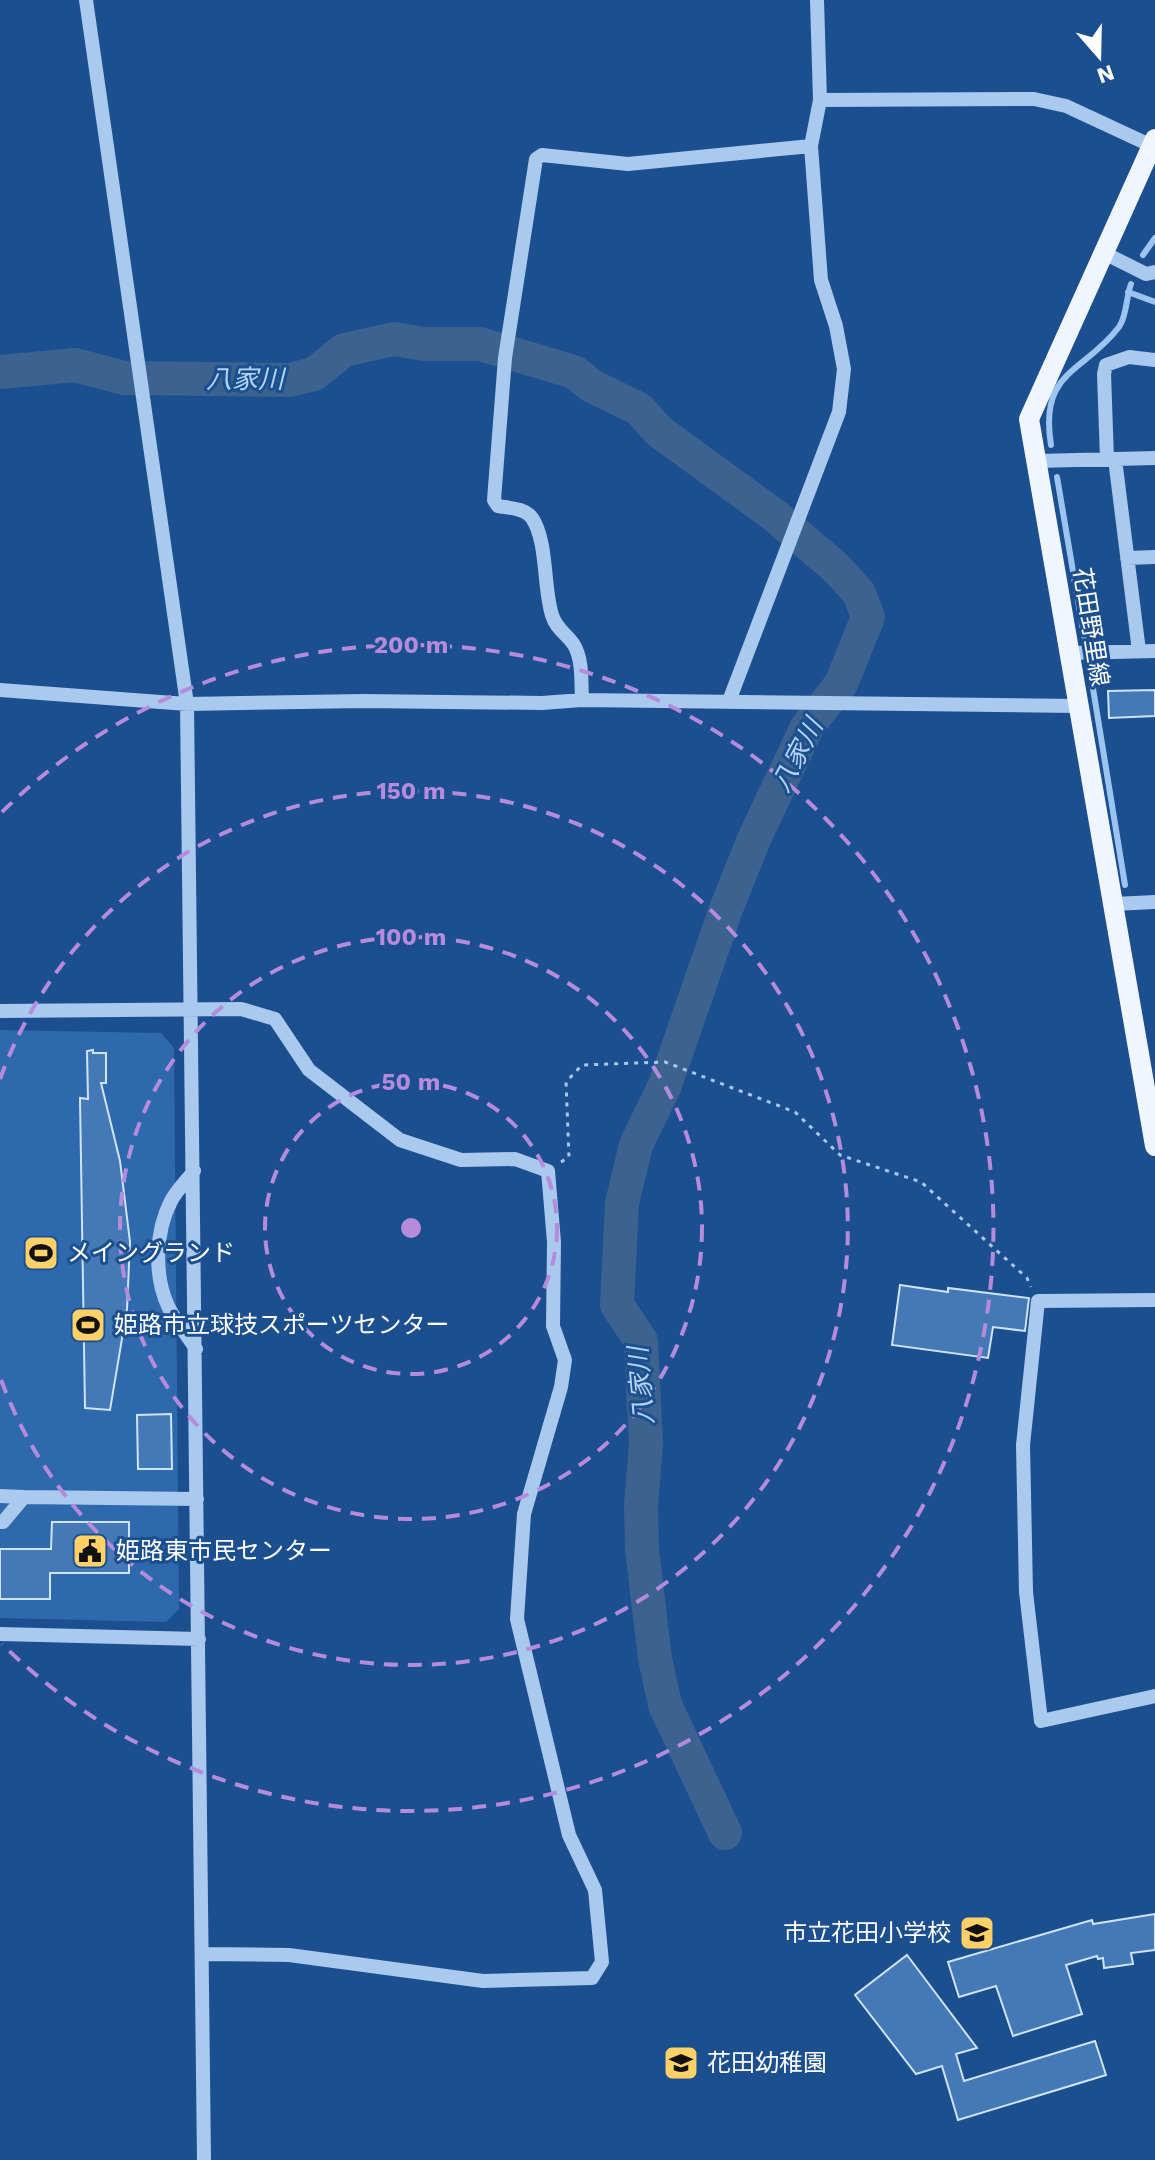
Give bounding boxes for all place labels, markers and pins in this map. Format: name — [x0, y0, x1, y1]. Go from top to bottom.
centre of rings — [397, 1214, 425, 1242]
sports icon: メイングランド — [22, 1234, 60, 1272]
place label: メイングランド — [67, 1239, 235, 1267]
sports icon: 姫路市立球技スポーツセンター — [69, 1306, 107, 1344]
place label: 姫路市立球技スポーツセンター — [114, 1311, 450, 1339]
public building icon: 姫路東市民センター — [71, 1532, 109, 1570]
place label: 姫路東市民センター — [116, 1537, 332, 1565]
school or university icon: 市立花田小学校 — [958, 1914, 996, 1952]
place label: 市立花田小学校 — [783, 1919, 951, 1947]
school or university icon: 花田幼稚園 — [662, 2044, 700, 2082]
place label: 花田幼稚園 — [707, 2049, 827, 2077]

